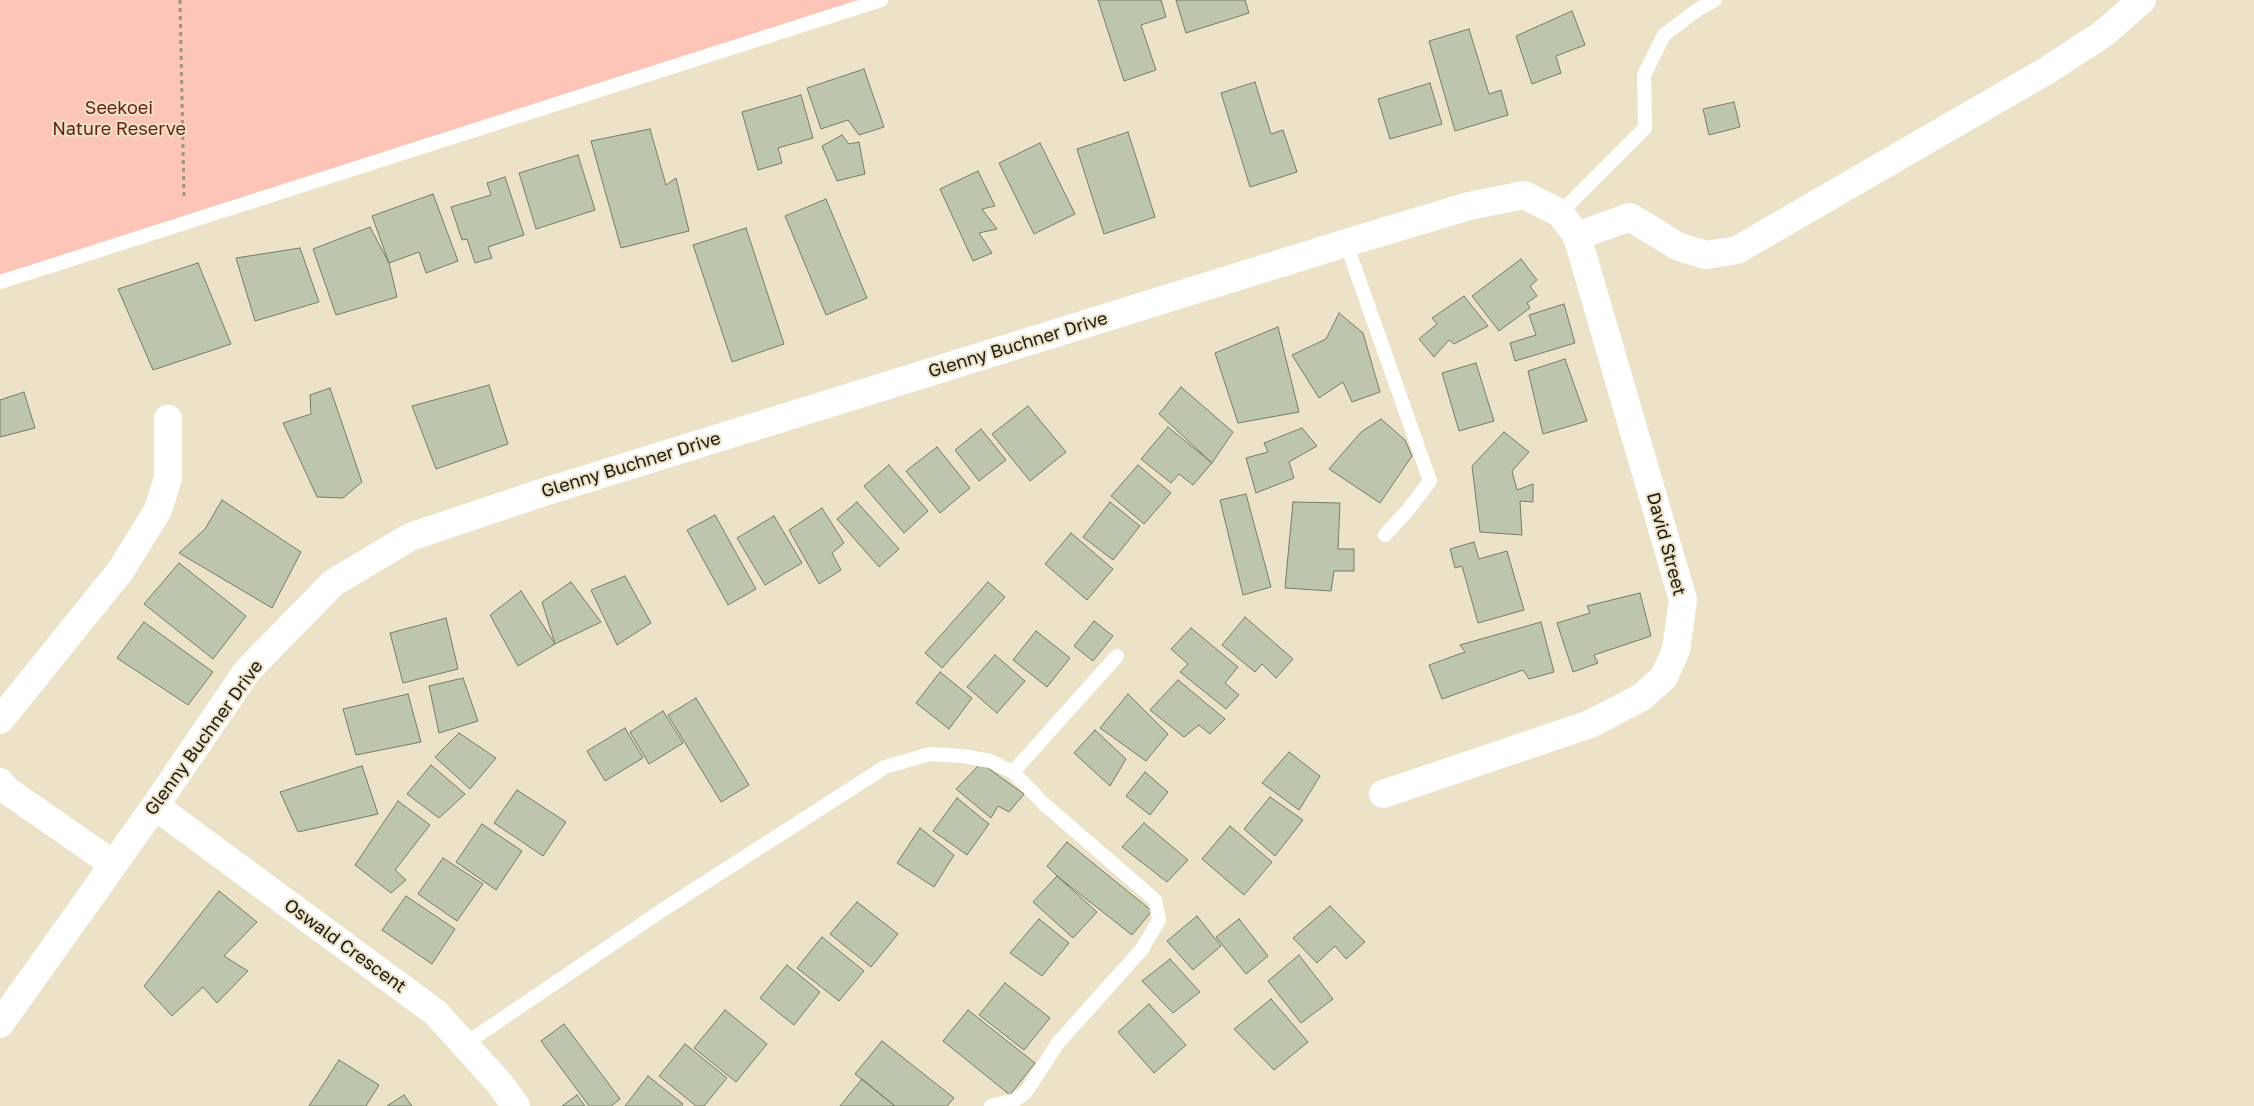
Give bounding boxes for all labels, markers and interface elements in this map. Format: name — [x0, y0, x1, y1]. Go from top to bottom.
park label: Seekoei Nature Reserve — [52, 97, 186, 140]
street label: Glenny Buchner Drive — [926, 307, 1110, 383]
street label: Glenny Buchner Drive — [539, 427, 723, 503]
street label: David Street — [1642, 490, 1690, 598]
street label: Glenny Buchner Drive — [140, 656, 268, 820]
street label: Oswald Crescent — [280, 894, 410, 998]

